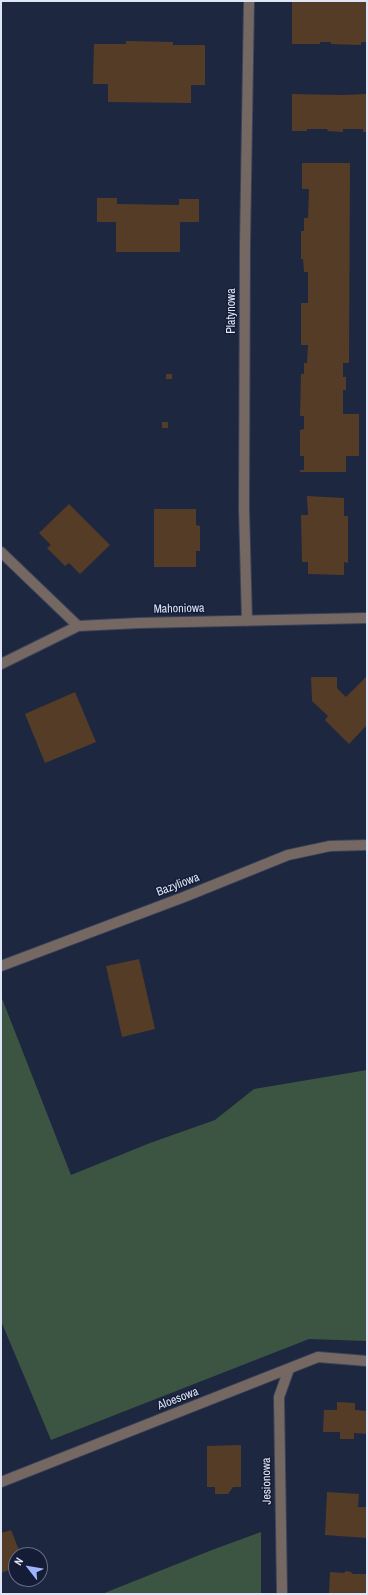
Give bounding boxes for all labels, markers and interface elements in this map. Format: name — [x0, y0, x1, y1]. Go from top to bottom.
street label: Platynowa — [225, 288, 239, 334]
street label: Mahoniowa — [153, 601, 205, 617]
street label: Bazyliowa — [154, 870, 202, 900]
street label: Aloesowa — [156, 1385, 200, 1413]
street label: Jesionowa — [259, 1457, 275, 1505]
north arrow — [8, 1547, 48, 1587]
text: N — [11, 1555, 26, 1568]

